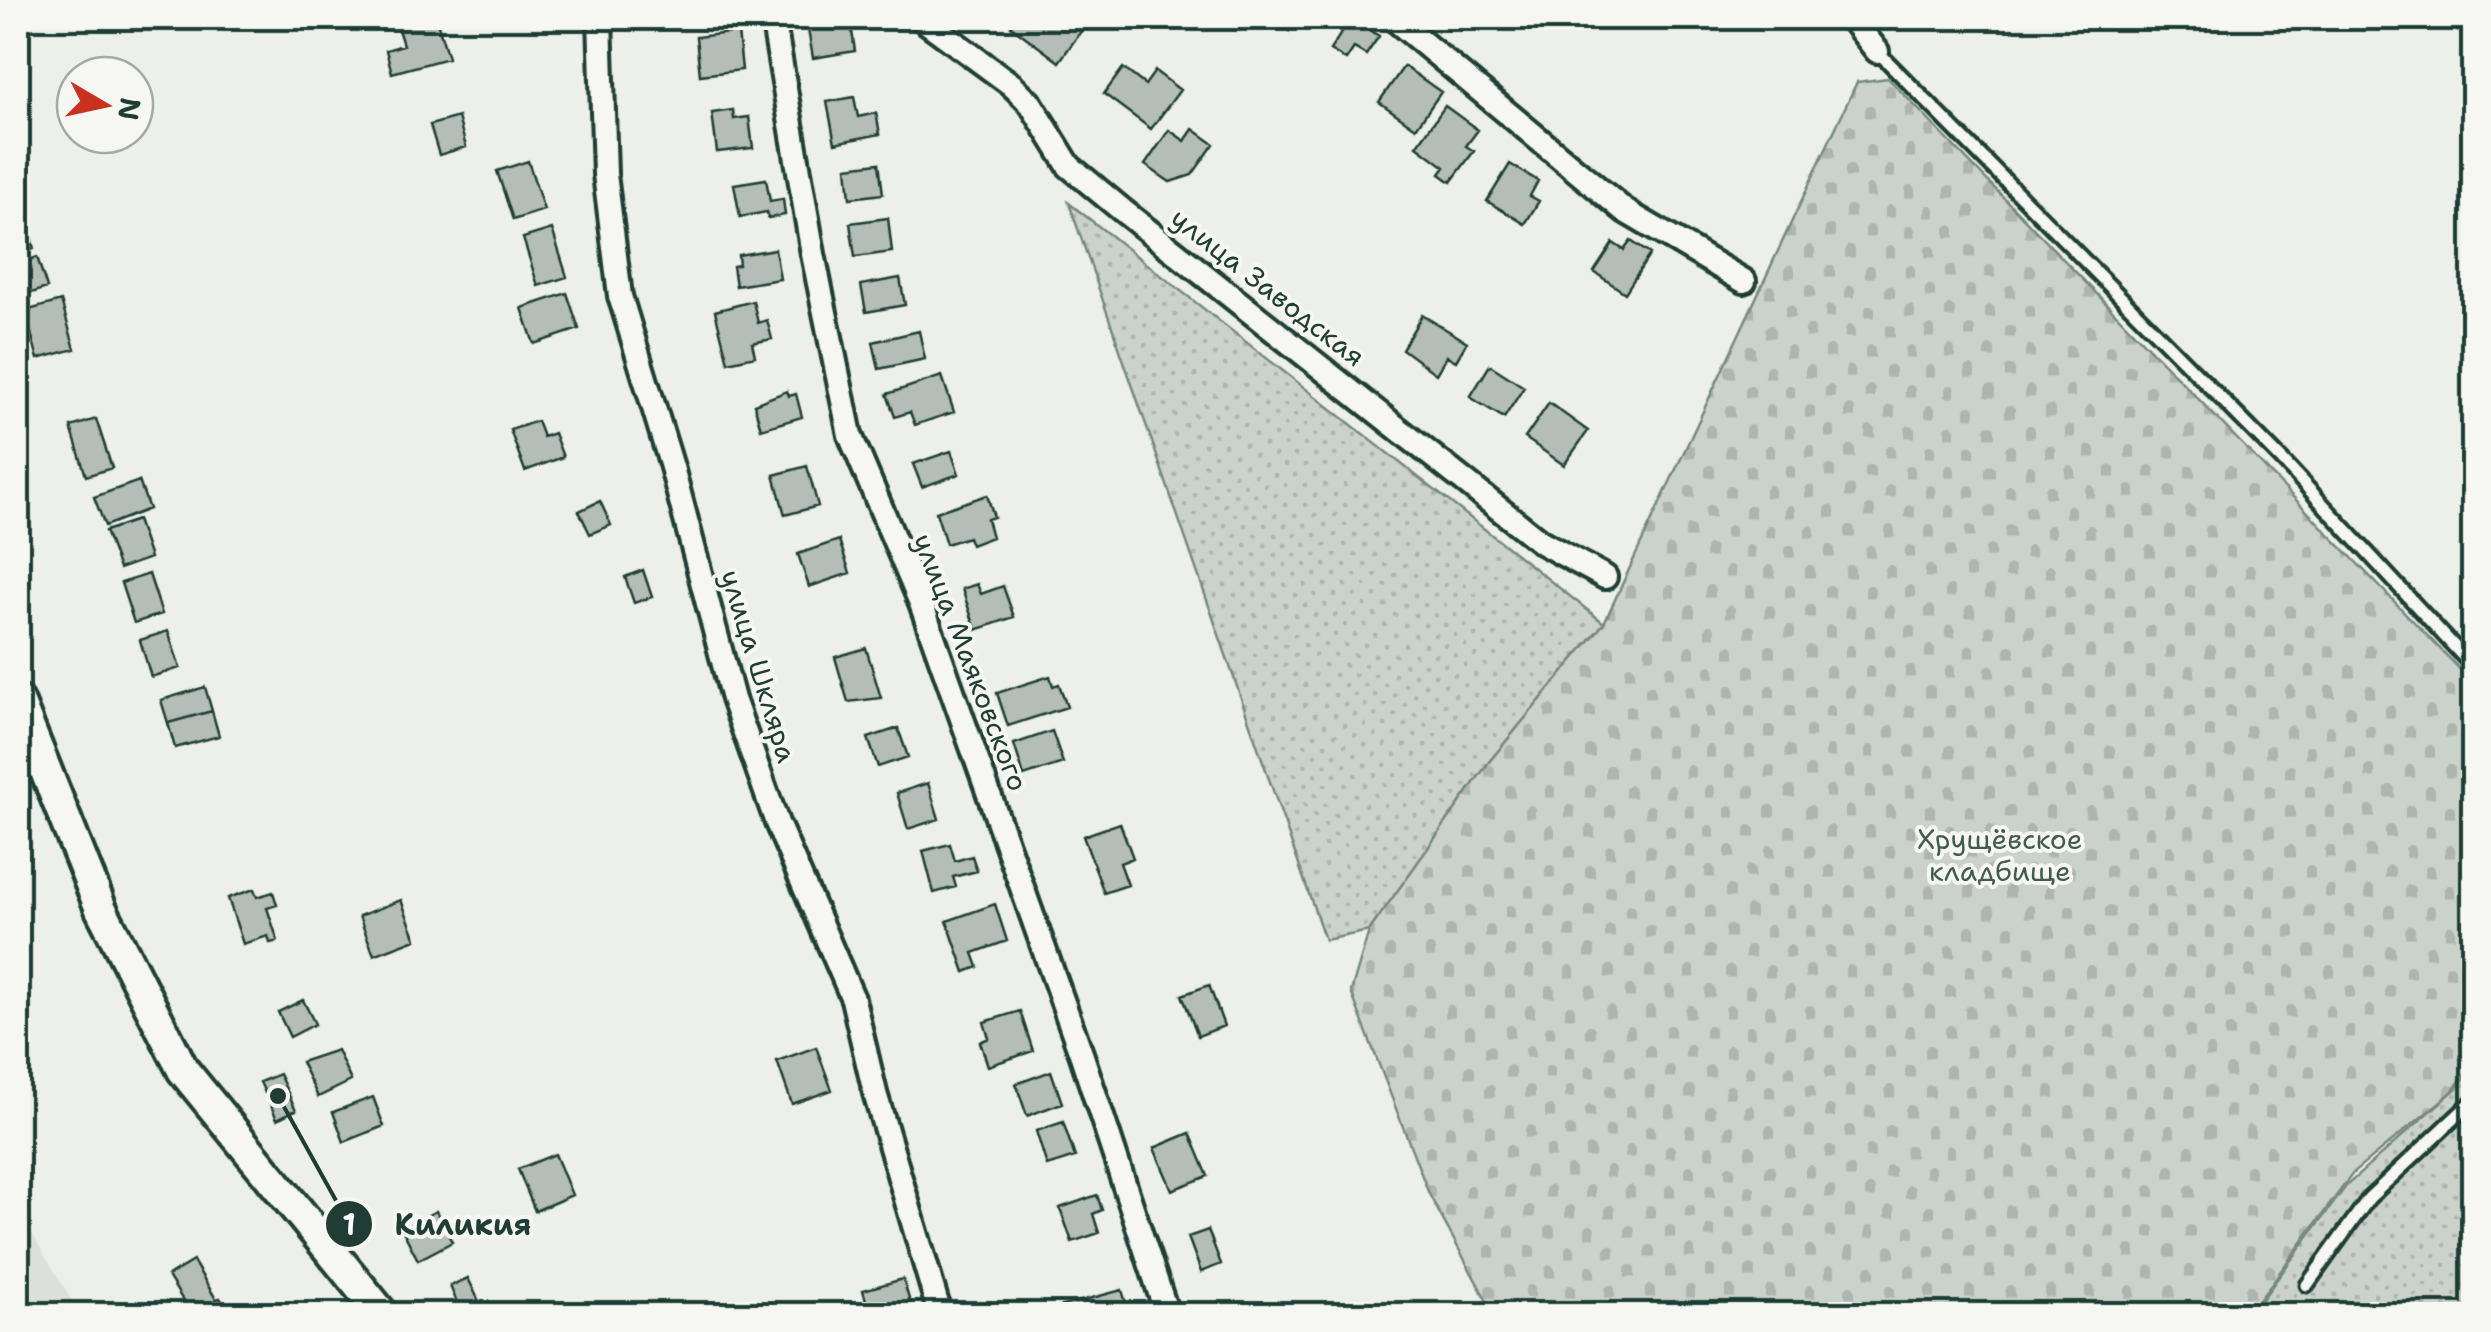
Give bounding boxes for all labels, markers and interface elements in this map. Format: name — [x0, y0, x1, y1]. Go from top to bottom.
north arrow — [55, 55, 155, 155]
text: N — [109, 95, 150, 123]
street label: улица Заводская — [1163, 199, 1373, 375]
street label: улица Маяковского — [904, 528, 1038, 796]
street label: улица Шкляра — [712, 565, 806, 767]
park label: Хрущёвское кладбище — [1917, 820, 2083, 890]
callout: Киликия — [324, 1194, 551, 1254]
text: 1 — [342, 1204, 356, 1245]
text: Киликия — [395, 1204, 531, 1245]

